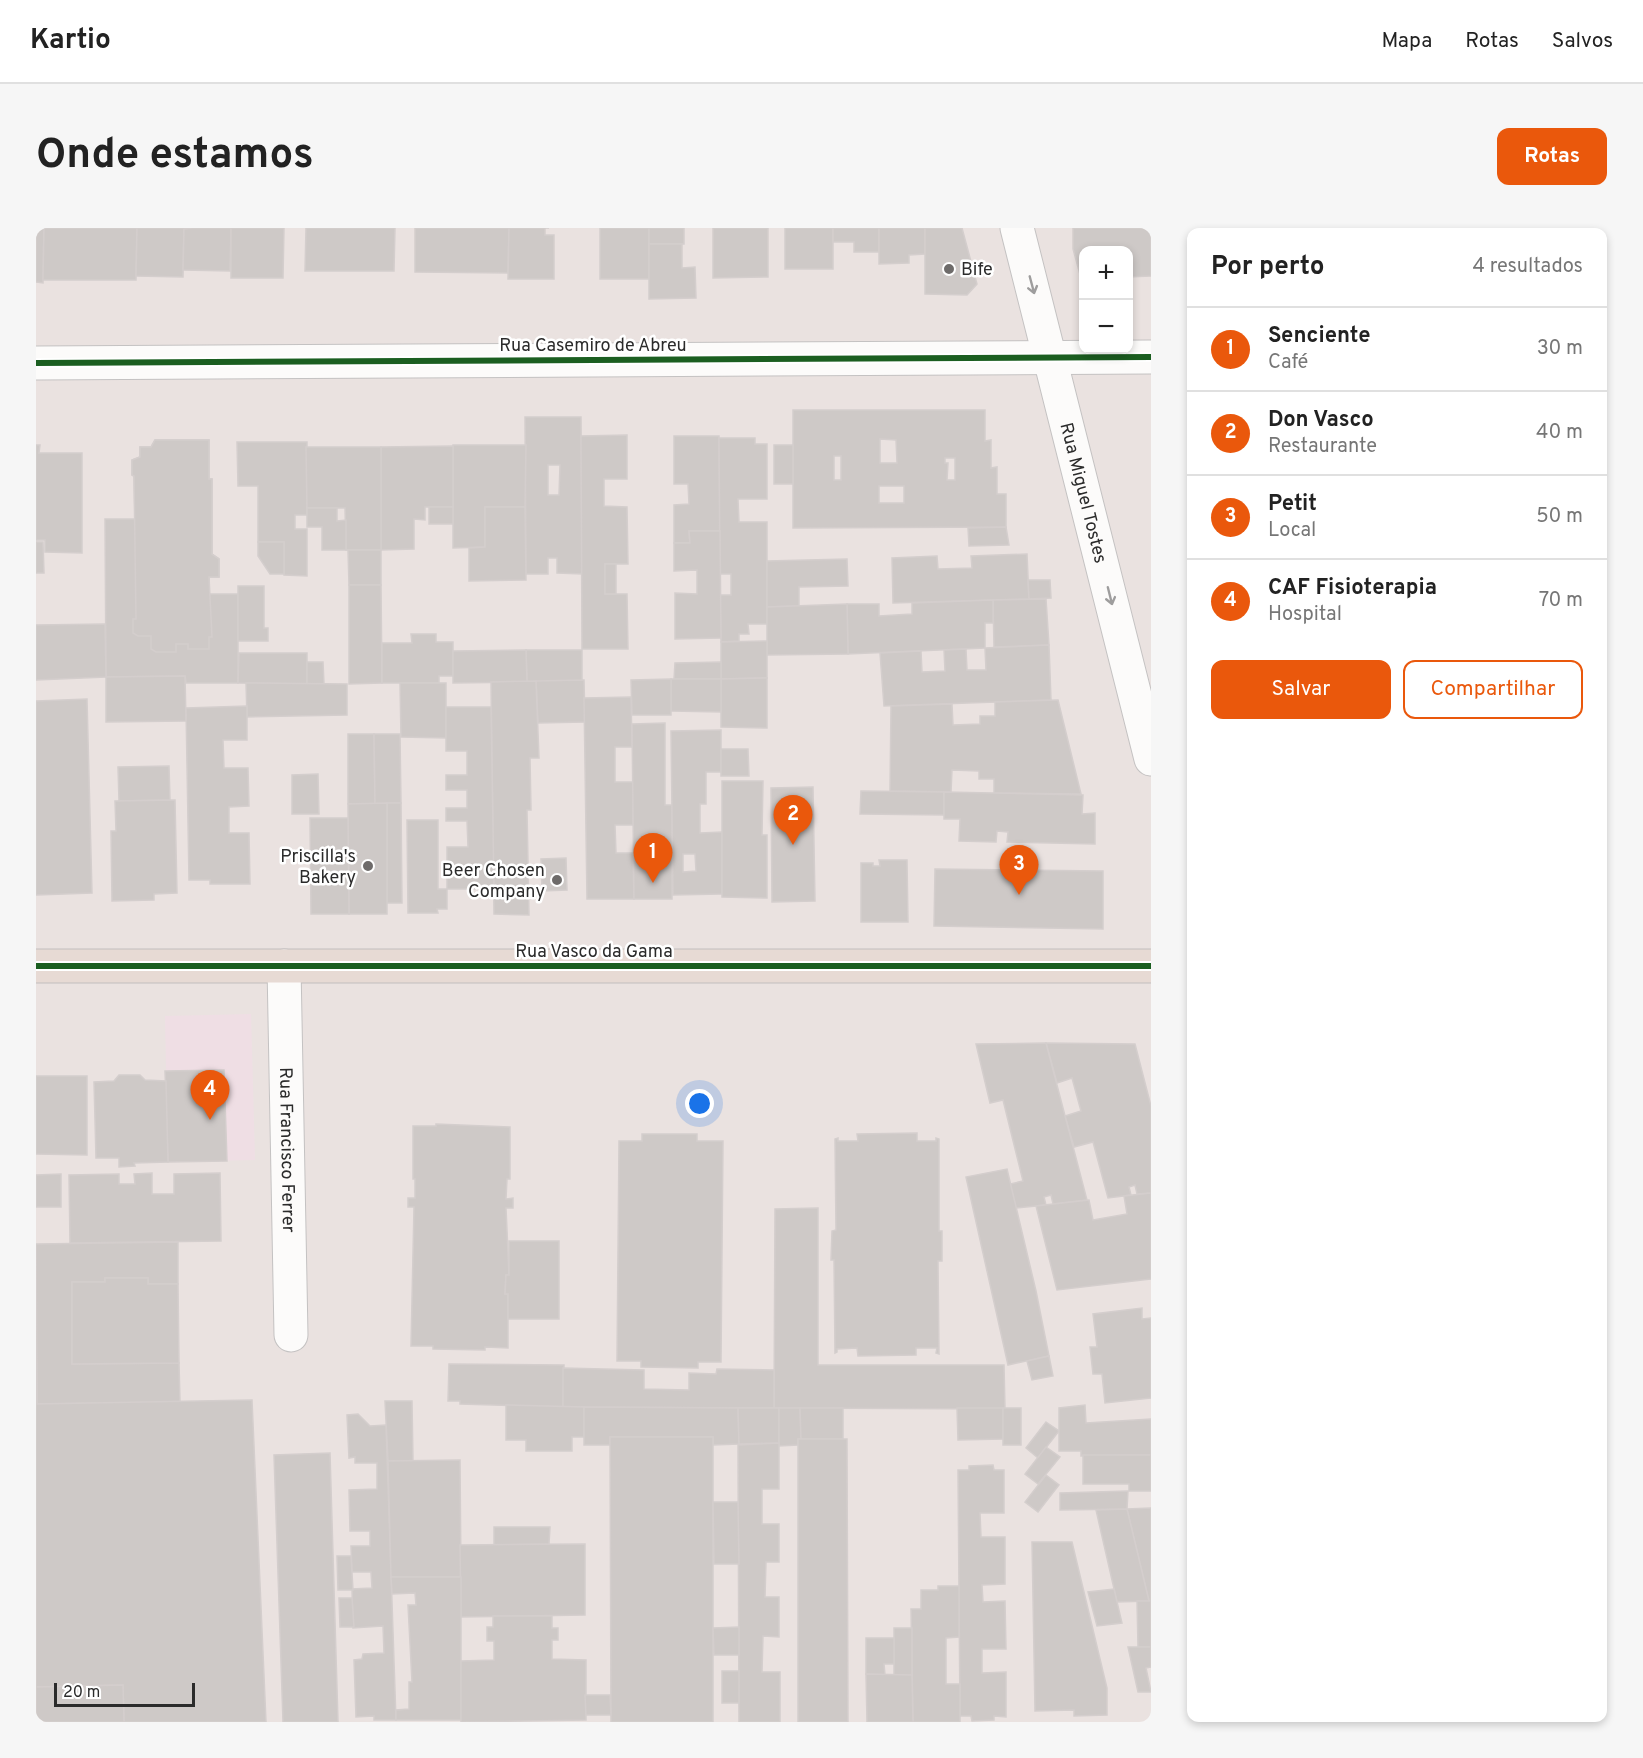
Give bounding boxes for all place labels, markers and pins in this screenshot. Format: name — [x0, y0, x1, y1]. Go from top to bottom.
place label: Bife — [961, 259, 993, 282]
marker: Bife — [942, 262, 956, 276]
pin: 2 — [774, 796, 813, 845]
pin: 1 — [634, 834, 672, 883]
place label: Priscilla's Bakery — [280, 846, 356, 890]
pin: 3 — [1000, 846, 1038, 895]
marker: Priscilla's Bakery — [361, 859, 375, 873]
place label: Beer Chosen Company — [442, 860, 545, 904]
marker: Beer Chosen Company — [550, 873, 564, 887]
pin: 4 — [190, 1070, 230, 1120]

